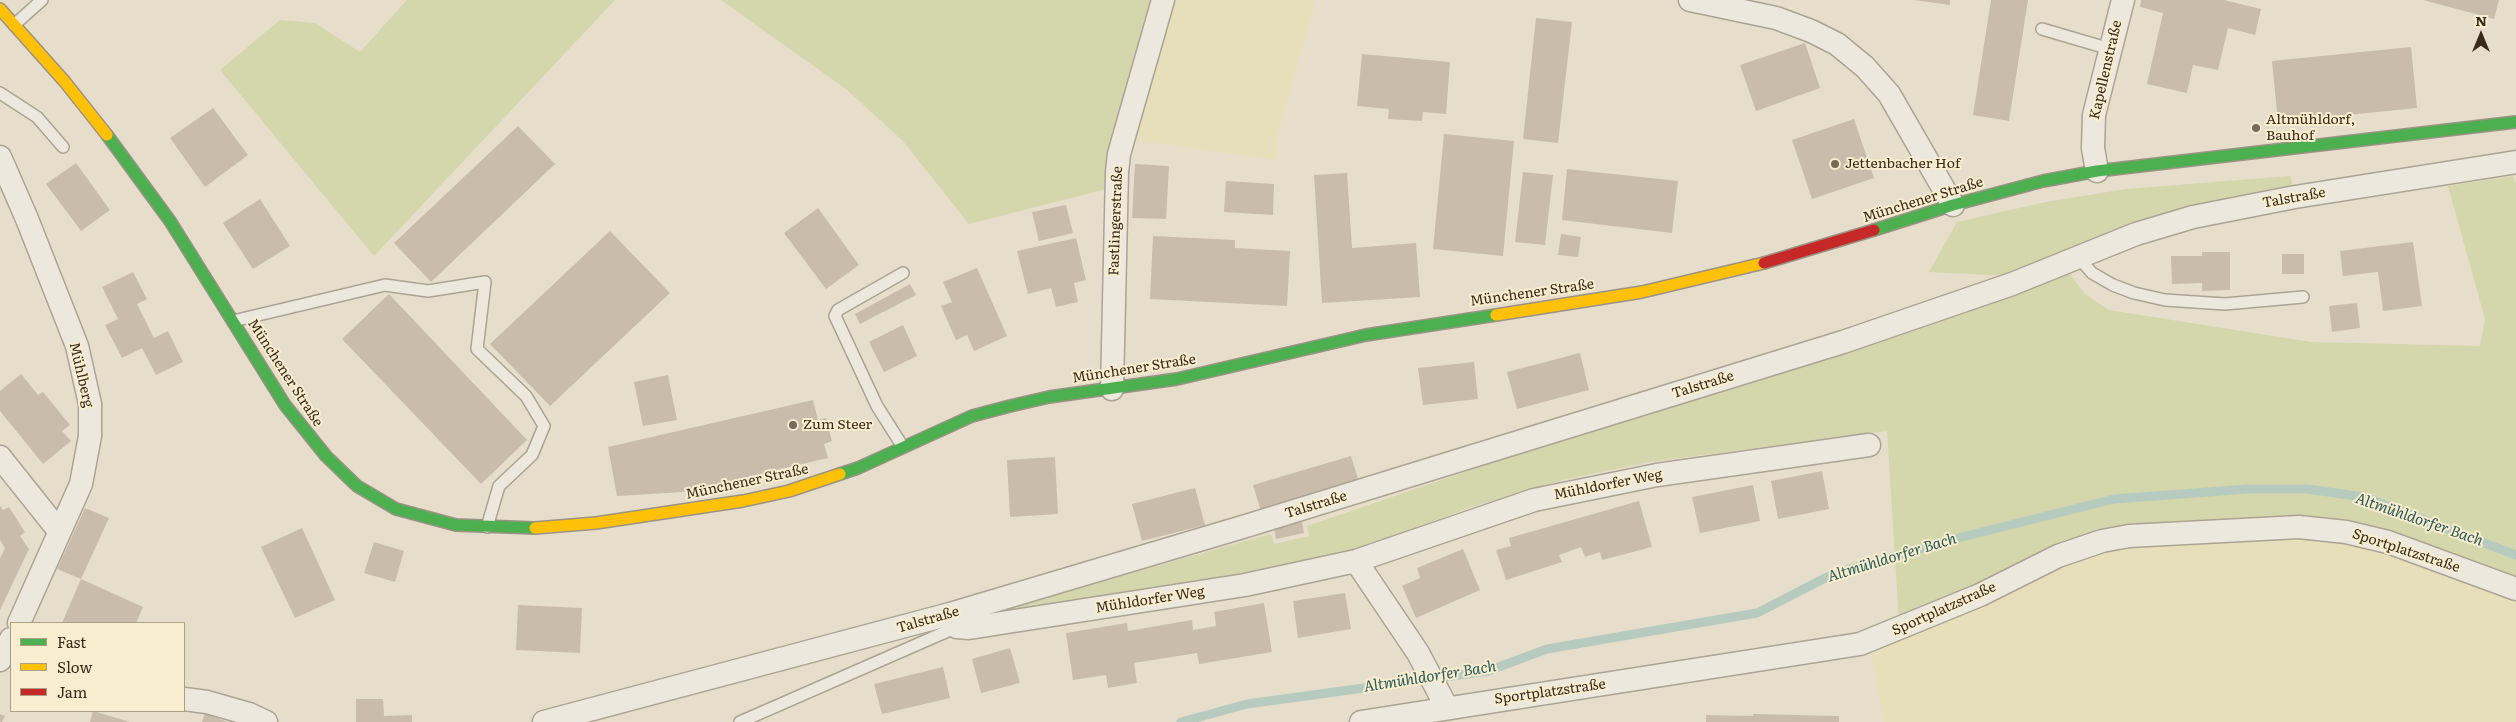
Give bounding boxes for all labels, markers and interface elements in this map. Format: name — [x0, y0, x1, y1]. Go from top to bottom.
north arrow — [2456, 10, 2506, 60]
text: N — [2475, 10, 2487, 30]
street label: Kapellenstraße — [2086, 19, 2126, 121]
place label: Altmühldorf, Bauhof — [2266, 112, 2355, 144]
marker: Altmühldorf, Bauhof — [2250, 122, 2262, 134]
place label: Jettenbacher Hof — [1845, 156, 1960, 172]
marker: Jettenbacher Hof — [1829, 158, 1841, 170]
street label: Fastlingerstraße — [1106, 166, 1126, 276]
street label: Münchener Straße — [1861, 174, 1985, 226]
street label: Talstraße — [2261, 184, 2327, 212]
street label: Münchener Straße — [1469, 276, 1595, 310]
street label: Münchener Straße — [244, 316, 326, 430]
street label: Mühlberg — [65, 341, 97, 409]
street label: Münchener Straße — [1071, 351, 1197, 387]
street label: Talstraße — [1670, 368, 1736, 402]
place label: Zum Steer — [803, 417, 872, 433]
marker: Zum Steer — [787, 419, 799, 431]
street label: Münchener Straße — [684, 461, 810, 503]
street label: Mühldorfer Weg — [1552, 466, 1664, 504]
street label: Talstraße — [1283, 488, 1349, 522]
water label: Altmühldorfer Bach — [2353, 490, 2485, 550]
street label: Sportplatzstraße — [2350, 526, 2462, 576]
water label: Altmühldorfer Bach — [1825, 530, 1959, 586]
street label: Sportplatzstraße — [1889, 579, 1999, 639]
street label: Mühldorfer Weg — [1094, 583, 1206, 617]
street label: Talstraße — [895, 603, 961, 637]
legend — [10, 622, 185, 712]
text: Fast — [57, 630, 86, 653]
text: Slow — [57, 655, 92, 678]
water label: Altmühldorfer Bach — [1363, 658, 1497, 696]
street label: Sportplatzstraße — [1493, 676, 1607, 708]
text: Jam — [57, 680, 87, 703]

